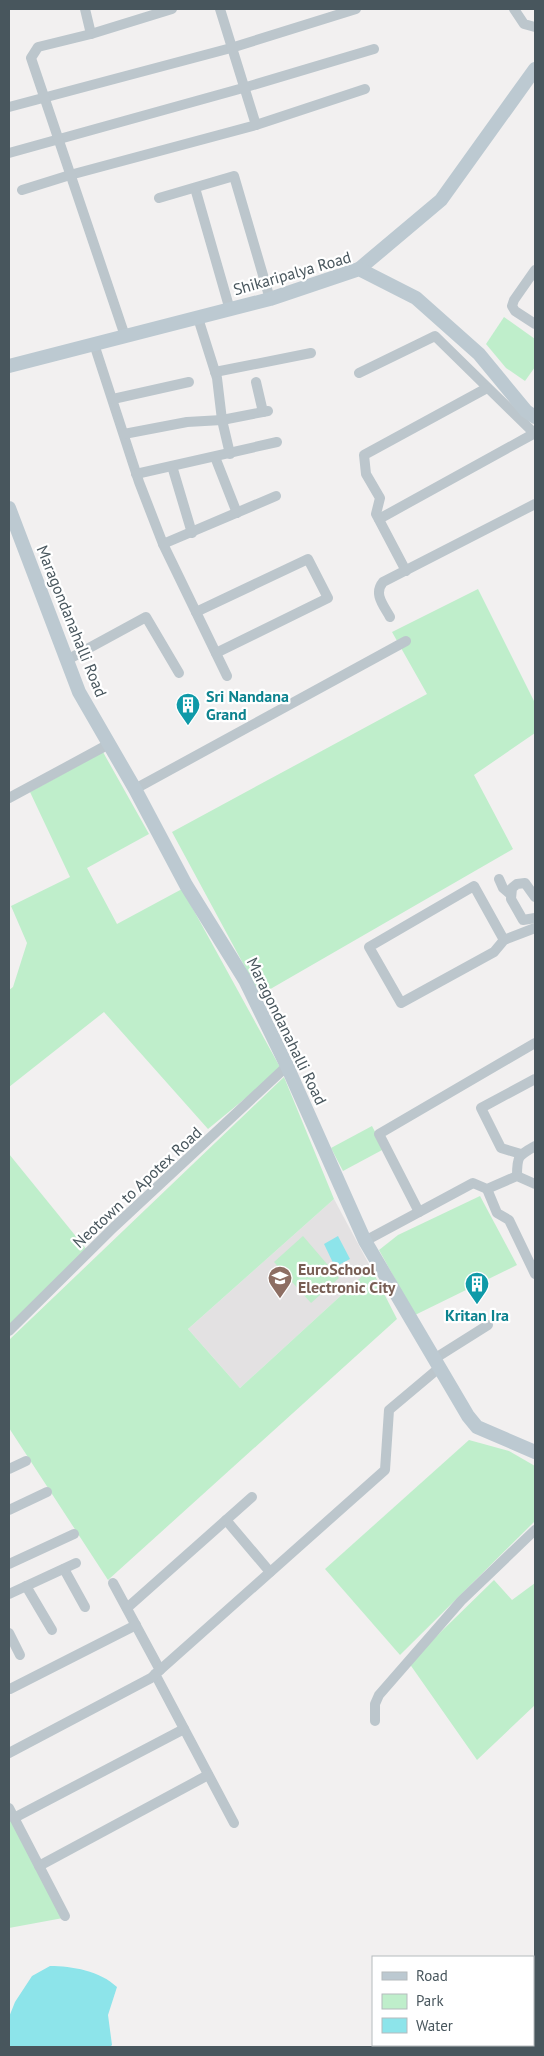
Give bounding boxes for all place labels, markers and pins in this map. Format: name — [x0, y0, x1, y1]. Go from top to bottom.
place label: Sri Nandana Grand — [206, 686, 289, 724]
building icon: Sri Nandana Grand — [175, 692, 201, 726]
place label: EuroSchool Electronic City — [298, 1259, 396, 1297]
school or university icon: EuroSchool Electronic City — [267, 1265, 293, 1299]
building icon: Kritan Ira — [464, 1271, 490, 1305]
place label: Kritan Ira — [445, 1305, 509, 1325]

